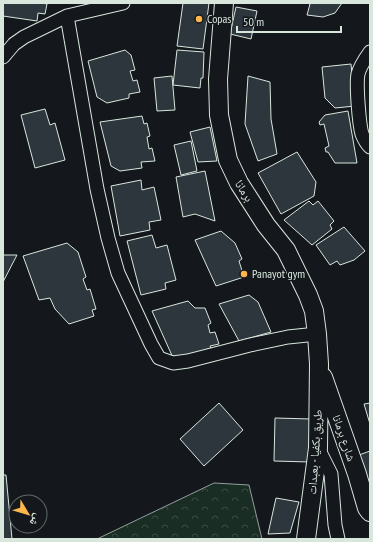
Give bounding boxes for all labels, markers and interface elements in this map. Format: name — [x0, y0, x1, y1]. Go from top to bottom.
scale bar — [237, 8, 341, 34]
place label: Copas — [207, 11, 231, 26]
marker: Copas — [194, 14, 204, 24]
text: 50 m — [243, 14, 264, 29]
street label: برمانا — [232, 177, 257, 205]
place label: Panayot gym — [252, 266, 305, 281]
marker: Panayot gym — [239, 269, 249, 279]
street label: طريق بكفيا - بعبدات — [304, 409, 325, 495]
street label: شارع برمانا — [329, 413, 359, 464]
north arrow — [8, 494, 48, 534]
text: ش — [26, 511, 45, 529]

